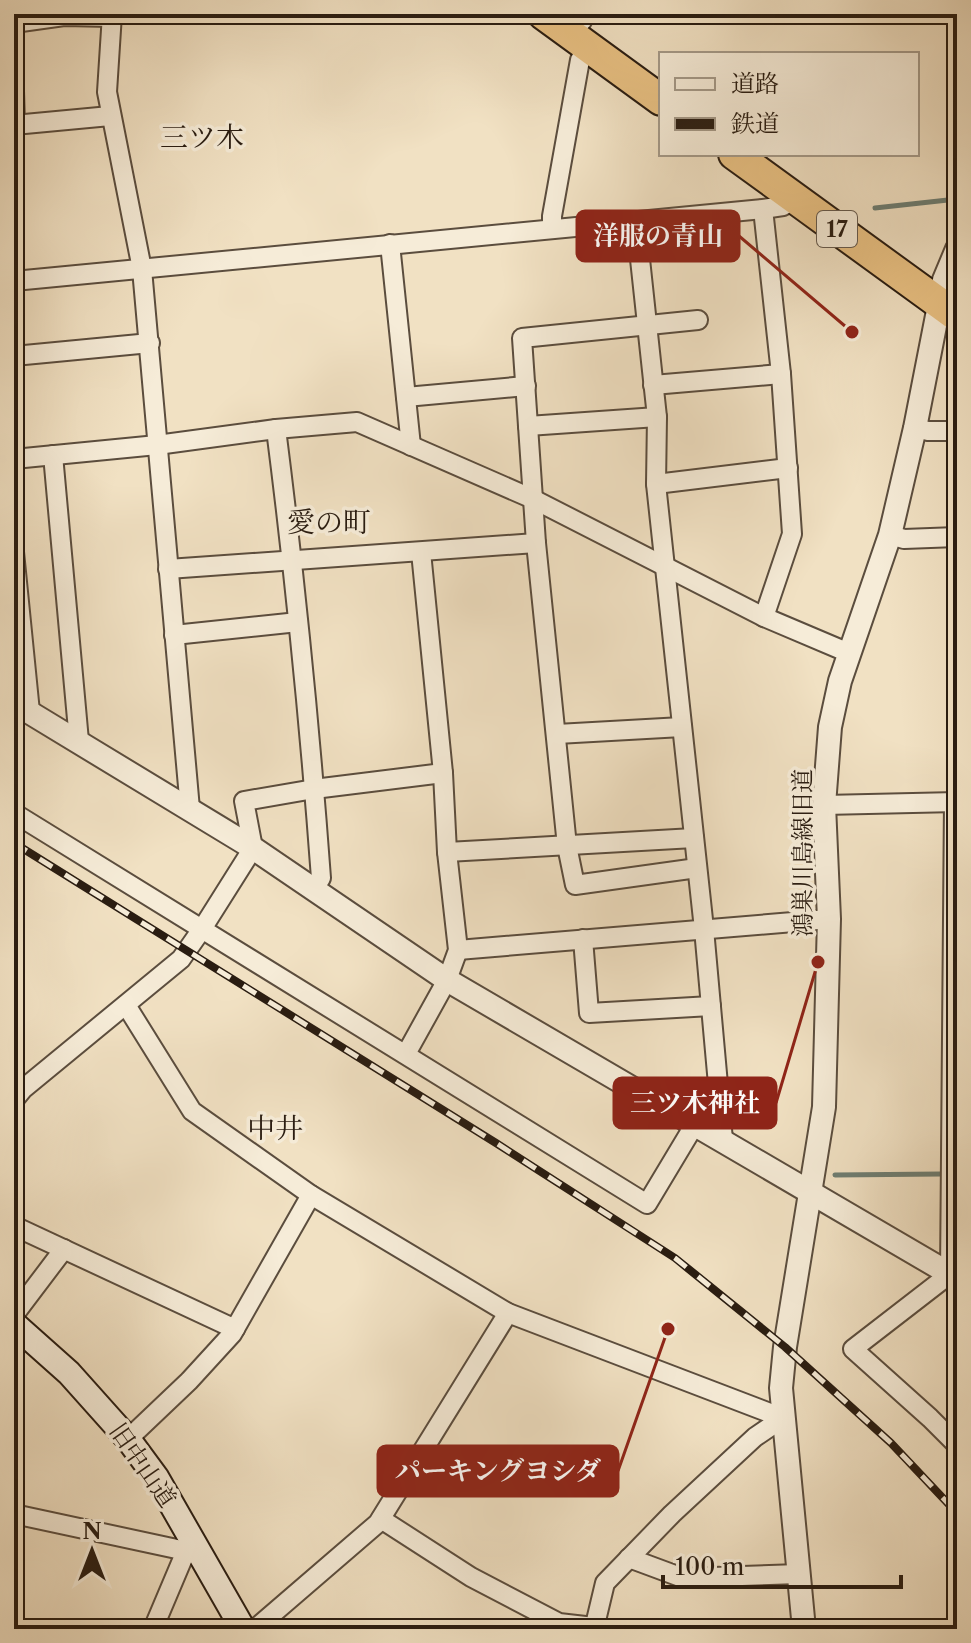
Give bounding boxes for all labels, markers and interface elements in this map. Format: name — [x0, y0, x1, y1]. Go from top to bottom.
legend — [659, 52, 919, 156]
text: 道路 — [731, 69, 779, 98]
text: 鉄道 — [731, 109, 779, 138]
district label: 三ツ木 — [160, 120, 244, 154]
callout: 洋服の青山 — [577, 211, 739, 261]
road number: 17 — [817, 211, 857, 247]
text: 洋服の青山 — [593, 220, 723, 252]
district label: 愛の町 — [287, 505, 371, 539]
street label: 鴻巣川島線旧道 — [788, 769, 817, 937]
callout: 三ツ木神社 — [614, 1078, 776, 1128]
text: 三ツ木神社 — [630, 1087, 760, 1119]
district label: 中井 — [247, 1111, 303, 1145]
street label: 旧中山道 — [104, 1417, 182, 1513]
callout: パーキングヨシダ — [378, 1446, 618, 1496]
text: パーキングヨシダ — [395, 1455, 601, 1487]
north arrow — [52, 1511, 132, 1591]
text: N — [82, 1518, 102, 1545]
scale bar — [663, 1539, 901, 1589]
text: 100 m — [675, 1552, 744, 1581]

